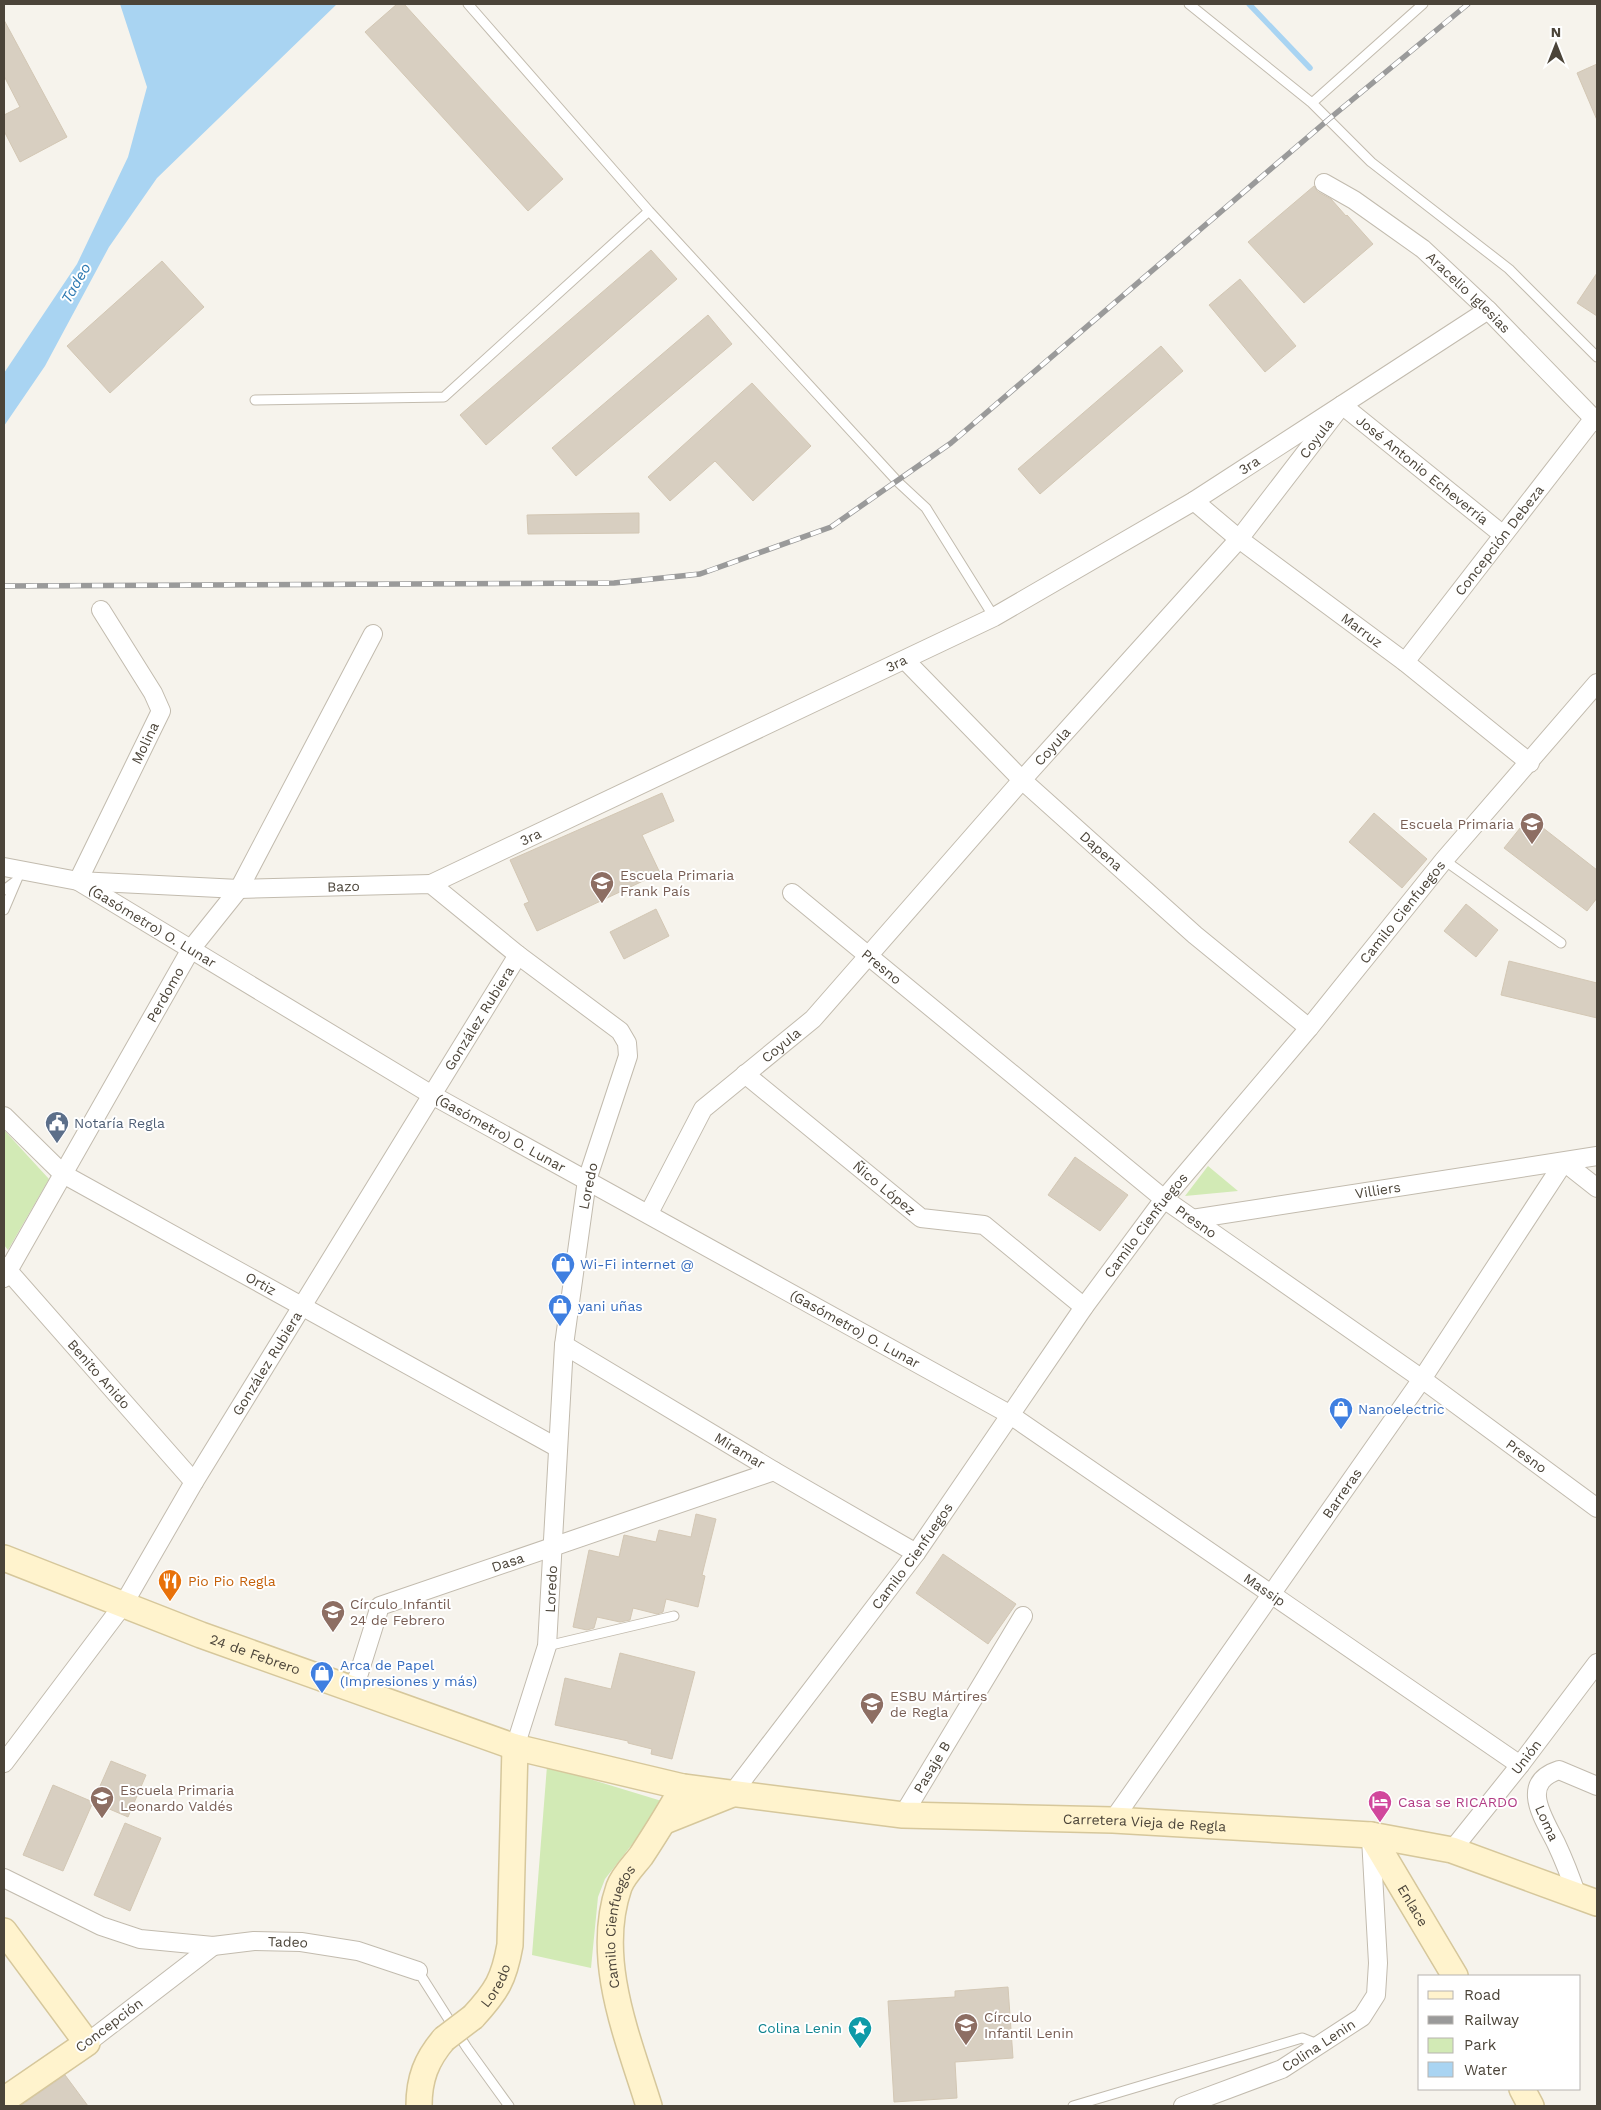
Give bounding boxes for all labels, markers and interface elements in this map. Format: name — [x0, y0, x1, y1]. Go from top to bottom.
north arrow — [1531, 20, 1581, 70]
text: N — [1551, 24, 1561, 40]
street label: Aracelio Iglesias — [1423, 249, 1514, 336]
water label: Tadeo — [57, 260, 95, 306]
street label: José Antonio Echeverría — [1353, 412, 1492, 528]
street label: Coyula — [1296, 415, 1337, 461]
street label: 3ra — [1236, 453, 1263, 478]
street label: Concepción Debeza — [1452, 482, 1547, 599]
street label: Marruz — [1338, 610, 1386, 651]
street label: 3ra — [883, 651, 910, 675]
street label: Molina — [128, 719, 162, 767]
street label: Coyula — [1031, 724, 1074, 769]
school or university icon: Escuela Primaria — [1519, 811, 1545, 845]
place label: Escuela Primaria — [1400, 816, 1514, 832]
street label: 3ra — [517, 825, 544, 849]
street label: Dapena — [1077, 828, 1126, 874]
street label: Camilo Cienfuegos — [1356, 857, 1448, 967]
place label: Escuela Primaria Frank País — [620, 867, 734, 899]
school or university icon: Escuela Primaria Frank País — [589, 870, 615, 904]
street label: Bazo — [327, 878, 360, 895]
street label: (Gasómetro) O. Lunar — [86, 882, 219, 971]
street label: Presno — [859, 946, 905, 988]
street label: González Rubiera — [441, 963, 517, 1073]
street label: Perdomo — [143, 964, 187, 1025]
street label: Coyula — [758, 1024, 804, 1066]
street label: (Gasómetro) O. Lunar — [433, 1091, 569, 1175]
public building icon: Notaría Regla — [44, 1110, 70, 1144]
place label: Notaría Regla — [74, 1115, 165, 1131]
street label: Ñico López — [850, 1158, 919, 1218]
street label: Loredo — [575, 1161, 601, 1211]
street label: Camilo Cienfuegos — [1101, 1170, 1191, 1281]
street label: Villiers — [1354, 1179, 1402, 1202]
street label: Presno — [1173, 1202, 1220, 1241]
shop icon: Wi-Fi internet @ — [550, 1251, 576, 1285]
place label: Wi-Fi internet @ — [580, 1256, 694, 1272]
street label: Ortiz — [243, 1269, 279, 1299]
street label: (Gasómetro) O. Lunar — [787, 1287, 923, 1371]
shop icon: yani uñas — [547, 1293, 573, 1327]
place label: yani uñas — [578, 1298, 643, 1314]
street label: González Rubiera — [229, 1308, 305, 1418]
street label: Benito Anido — [64, 1336, 134, 1412]
shop icon: Nanoelectric — [1328, 1396, 1354, 1430]
place label: Nanoelectric — [1358, 1401, 1445, 1417]
street label: Miramar — [712, 1429, 768, 1472]
street label: Presno — [1503, 1436, 1550, 1476]
street label: Barreras — [1319, 1465, 1365, 1521]
street label: Camilo Cienfuegos — [868, 1500, 956, 1612]
street label: Dasa — [489, 1549, 526, 1575]
street label: Loredo — [542, 1565, 560, 1613]
restaurant icon: Pio Pio Regla — [157, 1568, 183, 1602]
street label: Massip — [1241, 1570, 1289, 1610]
place label: Pio Pio Regla — [188, 1573, 276, 1589]
place label: Círculo Infantil 24 de Febrero — [350, 1596, 452, 1628]
school or university icon: Círculo Infantil 24 de Febrero — [320, 1599, 346, 1633]
street label: 24 de Febrero — [208, 1631, 303, 1678]
place label: Arca de Papel (Impresiones y más) — [340, 1657, 477, 1689]
shop icon: Arca de Papel (Impresiones y más) — [309, 1660, 335, 1694]
place label: ESBU Mártires de Regla — [890, 1688, 987, 1720]
school or university icon: ESBU Mártires de Regla — [859, 1691, 885, 1725]
street label: Unión — [1508, 1736, 1544, 1777]
street label: Pasaje B — [910, 1738, 954, 1796]
place label: Escuela Primaria Leonardo Valdés — [120, 1782, 234, 1814]
school or university icon: Escuela Primaria Leonardo Valdés — [89, 1785, 115, 1819]
hotel icon: Casa se RICARDO — [1367, 1789, 1393, 1823]
place label: Casa se RICARDO — [1398, 1794, 1518, 1810]
street label: Loma — [1532, 1802, 1562, 1844]
street label: Carretera Vieja de Regla — [1063, 1811, 1227, 1835]
street label: Camilo Cienfuegos — [602, 1861, 639, 1990]
street label: Enlace — [1394, 1882, 1432, 1929]
street label: Tadeo — [268, 1933, 309, 1951]
street label: Loredo — [477, 1962, 513, 2011]
legend — [1418, 1975, 1581, 2090]
text: Road — [1464, 1986, 1501, 2004]
street label: Concepción — [72, 1995, 146, 2055]
place label: Círculo Infantil Lenin — [984, 2009, 1074, 2041]
text: Railway — [1464, 2011, 1519, 2029]
school or university icon: Círculo Infantil Lenin — [953, 2012, 979, 2046]
place icon: Colina Lenin — [847, 2015, 873, 2049]
street label: Colina Lenin — [1279, 2016, 1358, 2075]
place label: Colina Lenin — [758, 2020, 842, 2036]
text: Park — [1464, 2036, 1497, 2054]
text: Water — [1464, 2061, 1507, 2079]

